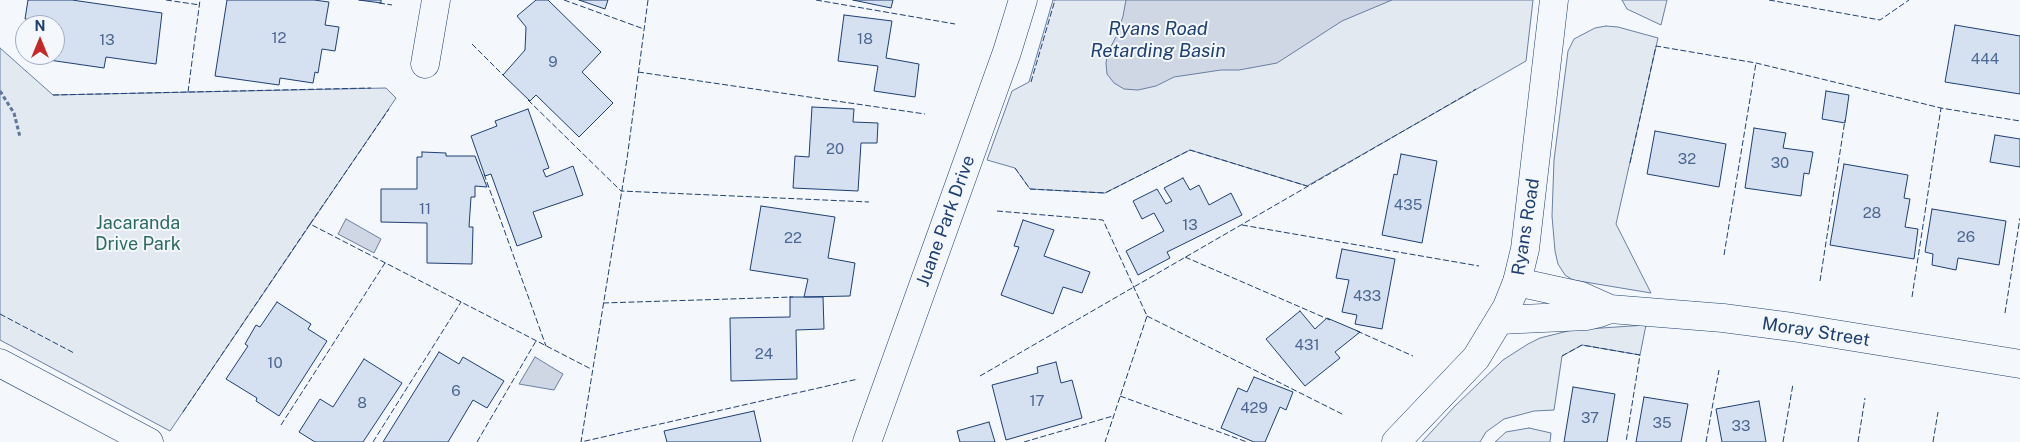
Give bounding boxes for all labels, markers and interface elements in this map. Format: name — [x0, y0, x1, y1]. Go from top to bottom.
north arrow — [15, 15, 65, 65]
text: N — [35, 18, 45, 34]
water label: Ryans Road Retarding Basin — [1090, 18, 1226, 62]
house number: 12 — [271, 29, 287, 47]
house number: 18 — [857, 30, 873, 48]
house number: 13 — [99, 31, 115, 49]
house number: 444 — [1971, 50, 1999, 68]
house number: 9 — [548, 53, 558, 71]
house number: 20 — [826, 140, 844, 158]
house number: 32 — [1678, 150, 1696, 168]
street label: Juane Park Drive — [912, 152, 980, 290]
house number: 30 — [1771, 154, 1789, 172]
street label: Ryans Road — [1508, 177, 1544, 277]
house number: 435 — [1394, 196, 1422, 214]
house number: 11 — [419, 200, 431, 218]
house number: 28 — [1863, 204, 1881, 222]
park label: Jacaranda Drive Park — [95, 212, 181, 254]
house number: 13 — [1182, 216, 1198, 234]
house number: 26 — [1957, 228, 1975, 246]
house number: 22 — [784, 229, 802, 247]
house number: 433 — [1353, 287, 1381, 305]
street label: Moray Street — [1761, 313, 1871, 351]
house number: 431 — [1295, 336, 1319, 354]
house number: 24 — [755, 345, 773, 363]
house number: 10 — [267, 354, 283, 372]
house number: 6 — [451, 382, 461, 400]
house number: 17 — [1029, 392, 1045, 410]
house number: 8 — [357, 394, 367, 412]
house number: 429 — [1240, 399, 1268, 417]
house number: 37 — [1581, 409, 1599, 427]
house number: 35 — [1652, 414, 1672, 432]
house number: 33 — [1732, 417, 1750, 435]

